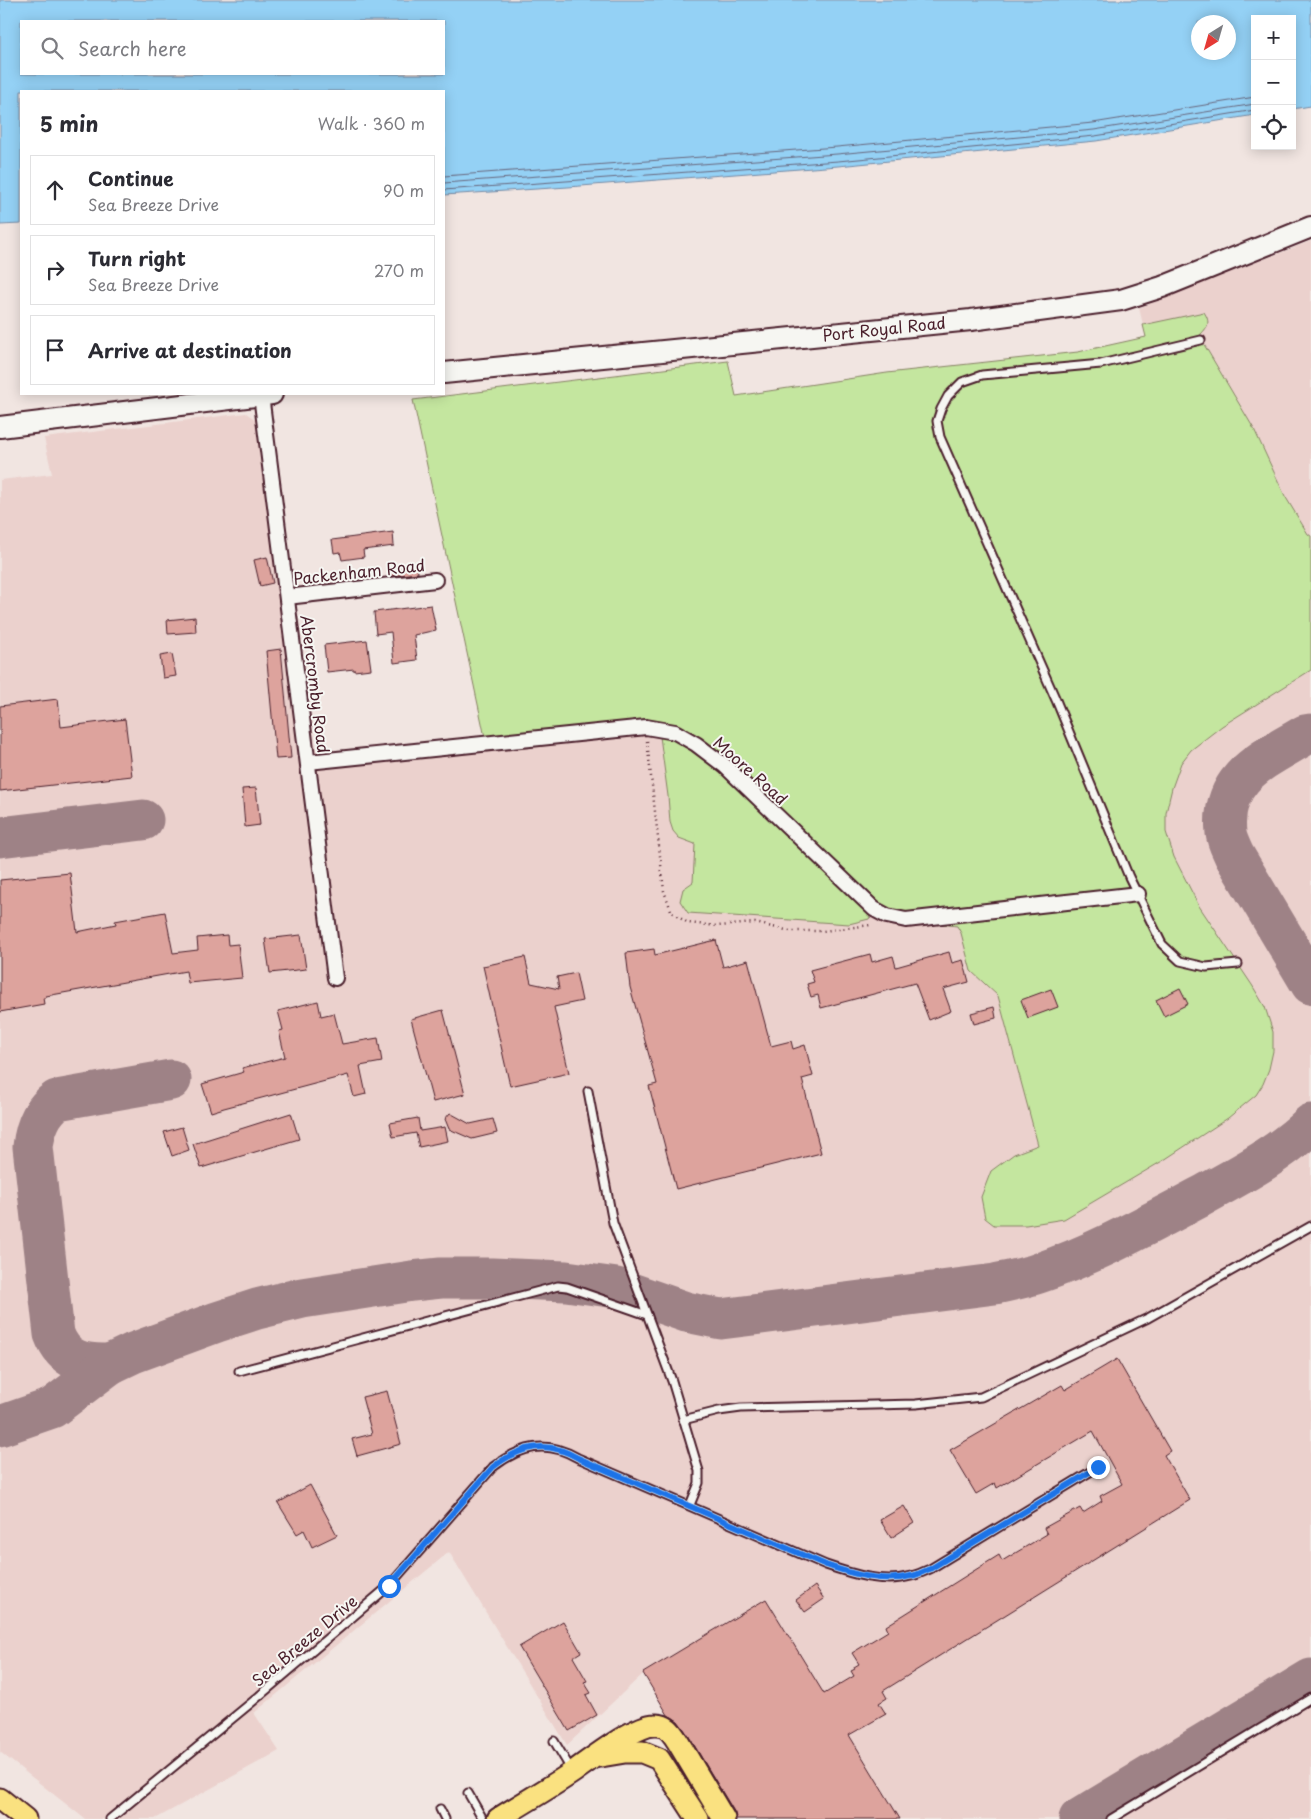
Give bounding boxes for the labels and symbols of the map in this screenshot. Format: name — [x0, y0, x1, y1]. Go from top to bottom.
north arrow — [1191, 15, 1236, 60]
street label: Port Royal Road — [821, 310, 947, 346]
street label: Packenham Road — [292, 552, 426, 590]
street label: Abercromby Road — [296, 614, 336, 754]
street label: Moore Road — [709, 730, 793, 810]
route end — [1087, 1456, 1110, 1479]
route start — [378, 1575, 401, 1598]
street label: Sea Breeze Drive — [246, 1589, 362, 1691]

